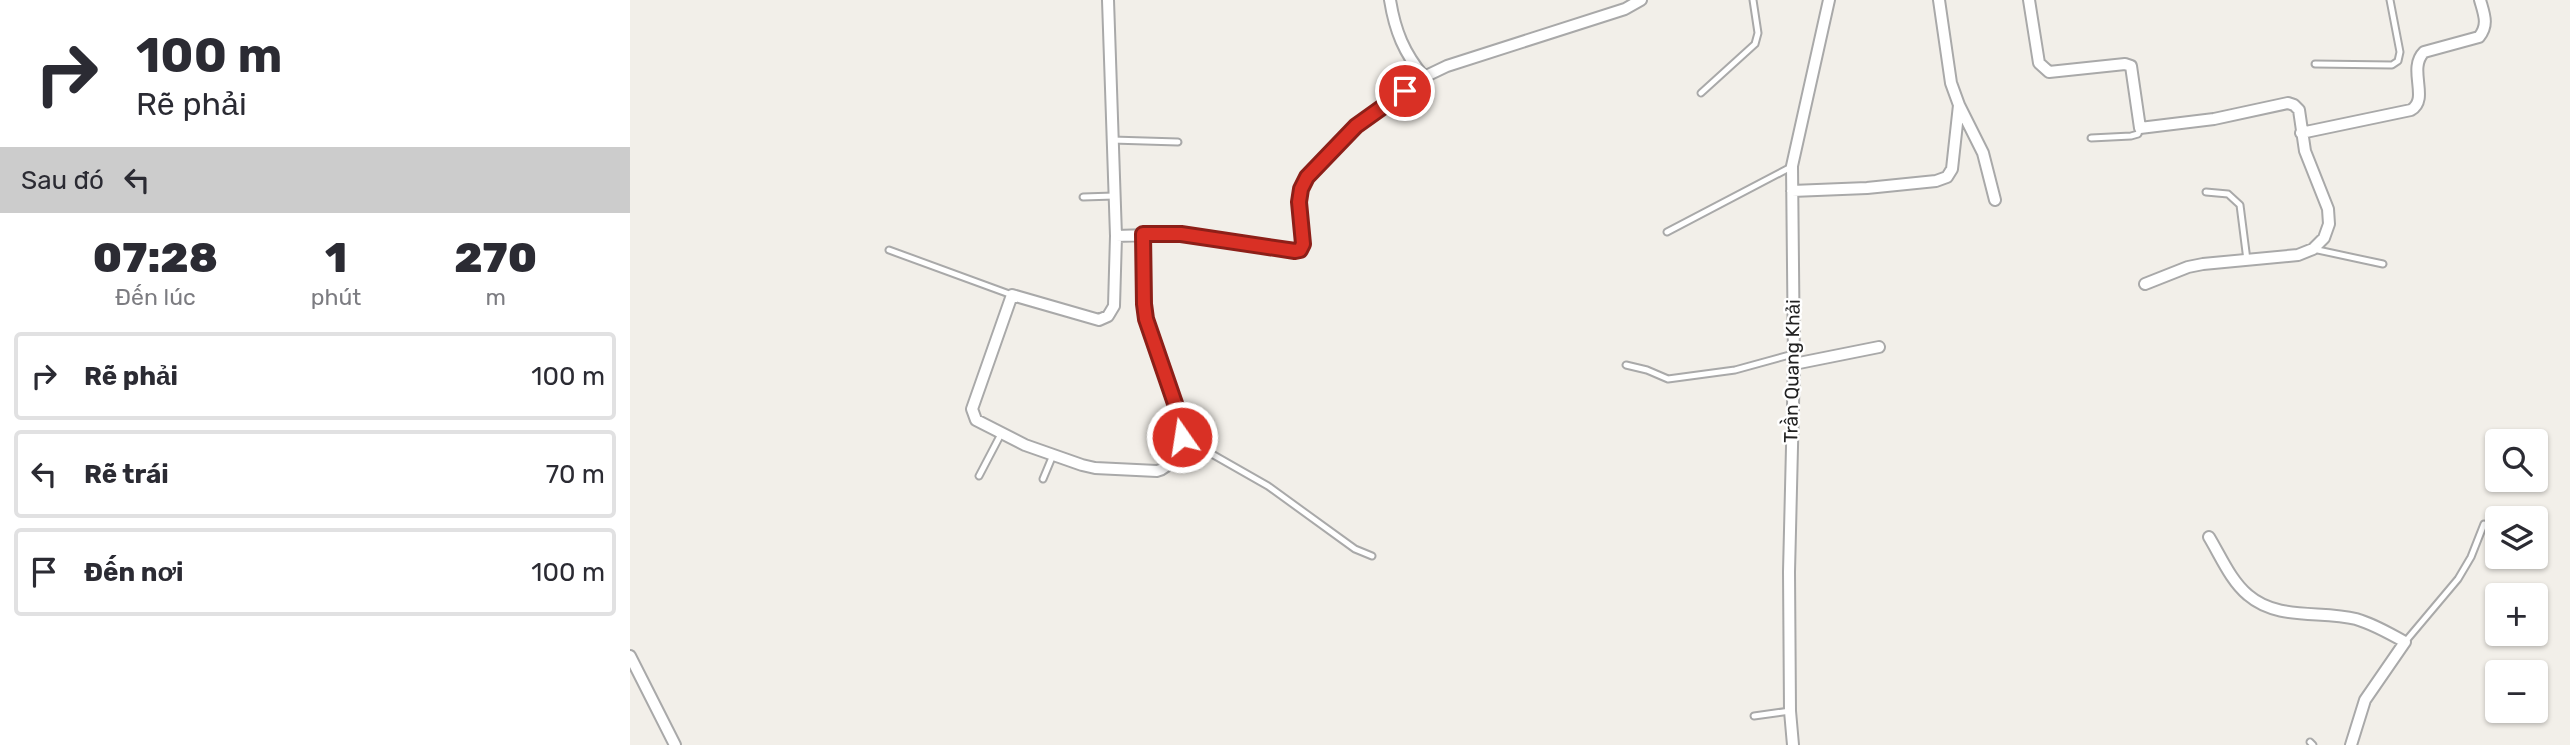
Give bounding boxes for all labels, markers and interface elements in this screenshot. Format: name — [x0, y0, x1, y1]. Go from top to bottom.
text: 100 m — [136, 26, 282, 84]
icon: right — [21, 28, 112, 119]
pin — [1375, 61, 1435, 121]
icon: arrive — [1386, 72, 1424, 110]
text: Rẽ phải — [136, 85, 247, 123]
icon: left — [118, 161, 156, 199]
text: Sau đó — [21, 165, 104, 196]
text: 07:28 — [93, 233, 218, 283]
text: 1 — [325, 233, 347, 283]
text: 270 — [454, 233, 537, 283]
text: Đến lúc — [115, 283, 196, 311]
text: phút — [311, 283, 361, 311]
text: m — [485, 283, 506, 311]
street label: Trần Quang Khải — [1779, 299, 1805, 443]
icon: right — [25, 357, 63, 395]
text: Rẽ phải — [84, 361, 178, 392]
text: 100 m — [531, 361, 605, 392]
position arrow — [1145, 400, 1219, 474]
map controls — [2485, 429, 2548, 723]
button: search — [2485, 429, 2548, 492]
icon: left — [25, 455, 63, 493]
text: Rẽ trái — [84, 459, 169, 490]
text: 70 m — [546, 459, 605, 490]
button: layers — [2485, 506, 2548, 569]
icon: arrive — [25, 553, 63, 591]
text: Đến nơi — [84, 557, 183, 588]
text: 100 m — [531, 557, 605, 588]
button: + — [2485, 583, 2548, 646]
button: − — [2485, 660, 2548, 723]

